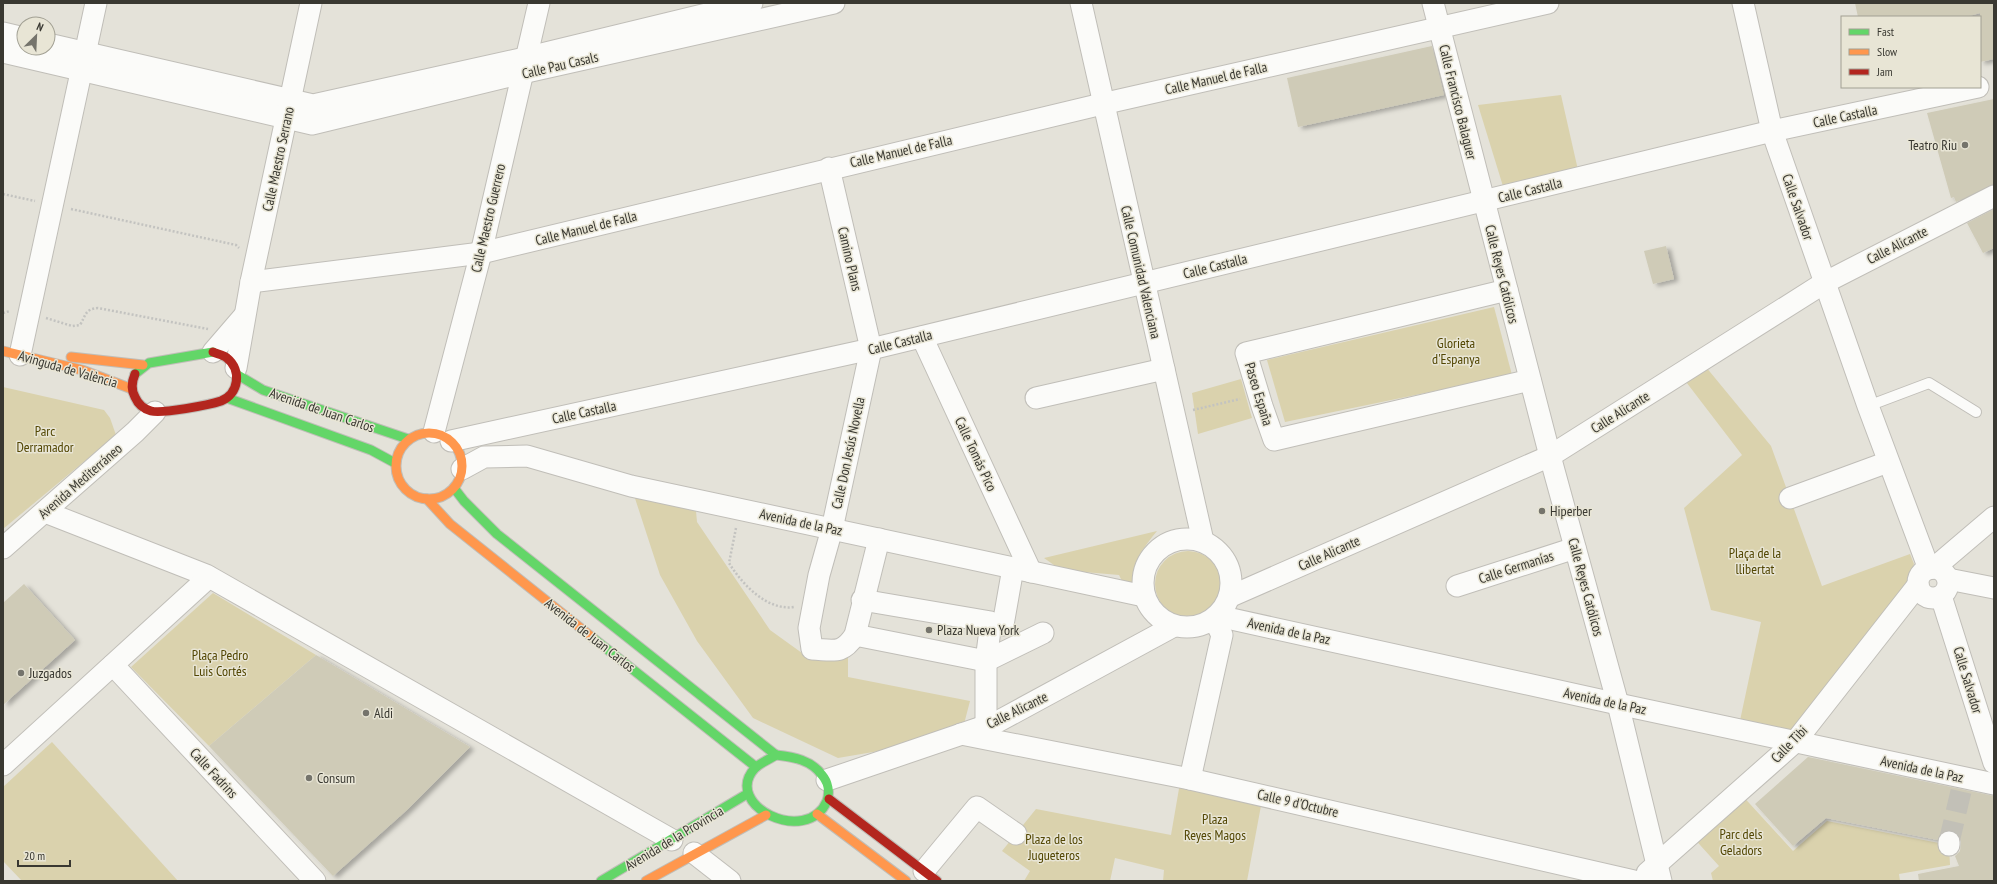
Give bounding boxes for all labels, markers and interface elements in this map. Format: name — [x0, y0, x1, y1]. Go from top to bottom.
north arrow — [16, 16, 56, 56]
legend — [1841, 16, 1981, 88]
text: N — [35, 19, 46, 34]
text: Fast — [1877, 24, 1895, 39]
street label: Calle Francisco Balaguer — [1435, 43, 1481, 161]
text: Slow — [1877, 44, 1898, 59]
street label: Calle Pau Casals — [520, 47, 600, 83]
street label: Calle Manuel de Falla — [1163, 58, 1269, 98]
text: Jam — [1876, 64, 1893, 79]
street label: Calle Castalla — [1811, 100, 1879, 132]
street label: Calle Maestro Serrano — [258, 105, 298, 213]
street label: Calle Manuel de Falla — [848, 131, 954, 171]
place label: Teatro Riu — [1908, 136, 1957, 154]
marker: Teatro Riu — [1960, 140, 1970, 150]
street label: Calle Maestro Guerrero — [467, 162, 509, 274]
street label: Calle Salvador — [1778, 171, 1818, 243]
street label: Calle Castalla — [1496, 173, 1564, 207]
street label: Calle Comunidad Valenciana — [1117, 204, 1165, 340]
street label: Calle Manuel de Falla — [533, 207, 639, 249]
street label: Calle Alicante — [1864, 222, 1931, 268]
street label: Calle Reyes Católicos — [1481, 223, 1523, 325]
street label: Camino Plans — [834, 225, 866, 293]
street label: Calle Castalla — [1181, 249, 1249, 283]
street label: Calle Castalla — [866, 325, 934, 359]
park label: Glorieta d'Espanya — [1432, 334, 1480, 368]
street label: Avinguda de València — [16, 346, 120, 392]
street label: Paseo España — [1241, 360, 1277, 428]
street label: Avenida de Juan Carlos — [267, 384, 377, 436]
street label: Calle Alicante — [1587, 387, 1653, 437]
street label: Calle Don Jesús Novella — [827, 395, 869, 511]
street label: Calle Castalla — [550, 396, 618, 428]
street label: Calle Tomás Pico — [951, 414, 1001, 494]
park label: Parc Derramador — [16, 422, 74, 456]
street label: Avenida Mediterráneo — [34, 440, 126, 522]
place label: Hiperber — [1550, 502, 1592, 520]
street label: Avenida de la Paz — [758, 504, 844, 540]
marker: Hiperber — [1537, 506, 1547, 516]
street label: Calle Alicante — [1295, 531, 1363, 575]
street label: Calle Reyes Católicos — [1564, 536, 1608, 638]
park label: Plaça de la llibertat — [1729, 544, 1781, 578]
street label: Calle Germanías — [1476, 546, 1556, 588]
street label: Avenida de Juan Carlos — [541, 594, 639, 676]
street label: Avenida de la Paz — [1246, 613, 1332, 649]
place label: Plaza Nueva York — [937, 621, 1020, 639]
marker: Plaza Nueva York — [924, 625, 934, 635]
street label: Calle Salvador — [1949, 644, 1987, 716]
park label: Plaça Pedro Luis Cortés — [192, 646, 248, 680]
place label: Juzgados — [28, 664, 72, 682]
marker: Juzgados — [16, 668, 26, 678]
street label: Avenida de la Paz — [1562, 683, 1648, 719]
street label: Calle Alicante — [983, 687, 1051, 733]
place label: Aldi — [374, 704, 393, 722]
marker: Aldi — [361, 708, 371, 718]
street label: Calle Tibi — [1767, 722, 1811, 766]
street label: Calle Fadrins — [186, 744, 242, 802]
street label: Avenida de la Paz — [1879, 751, 1965, 787]
place label: Consum — [317, 769, 355, 787]
marker: Consum — [304, 773, 314, 783]
street label: Calle 9 d'Octubre — [1256, 785, 1341, 821]
street label: Avenida de la Provincia — [621, 801, 727, 875]
park label: Plaza Reyes Magos — [1184, 810, 1246, 844]
park label: Parc dels Geladors — [1720, 825, 1763, 859]
park label: Plaza de los Jugueteros — [1025, 830, 1083, 864]
scale bar — [18, 842, 70, 868]
text: 20 m — [24, 848, 45, 863]

